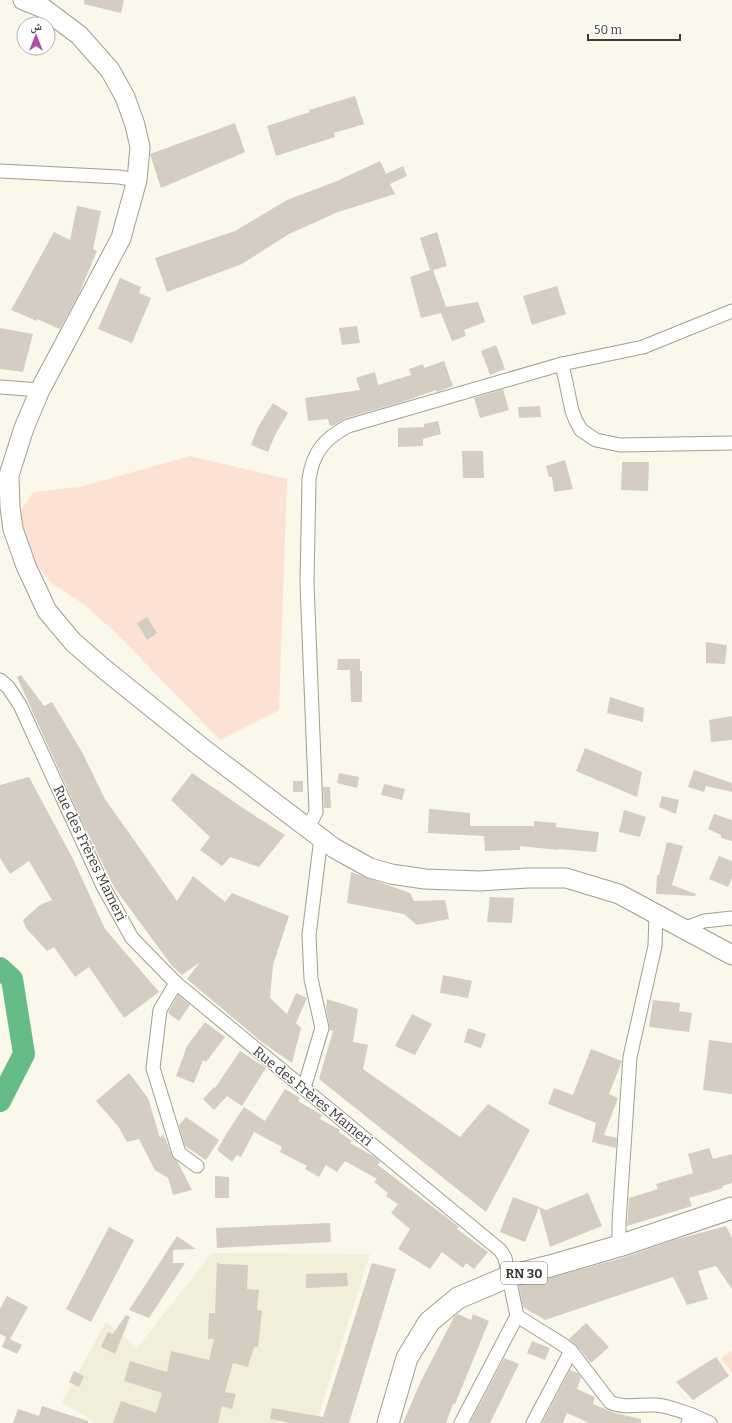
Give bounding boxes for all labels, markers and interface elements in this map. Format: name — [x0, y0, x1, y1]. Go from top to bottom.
north arrow — [16, 16, 56, 56]
scale bar — [588, 16, 680, 42]
text: ش — [30, 20, 42, 34]
text: 50 m — [594, 23, 623, 37]
street label: Rue des Frères Mameri — [49, 783, 130, 924]
street label: Rue des Frères Mameri — [249, 1043, 376, 1150]
road number: RN 30 — [501, 1262, 547, 1284]

